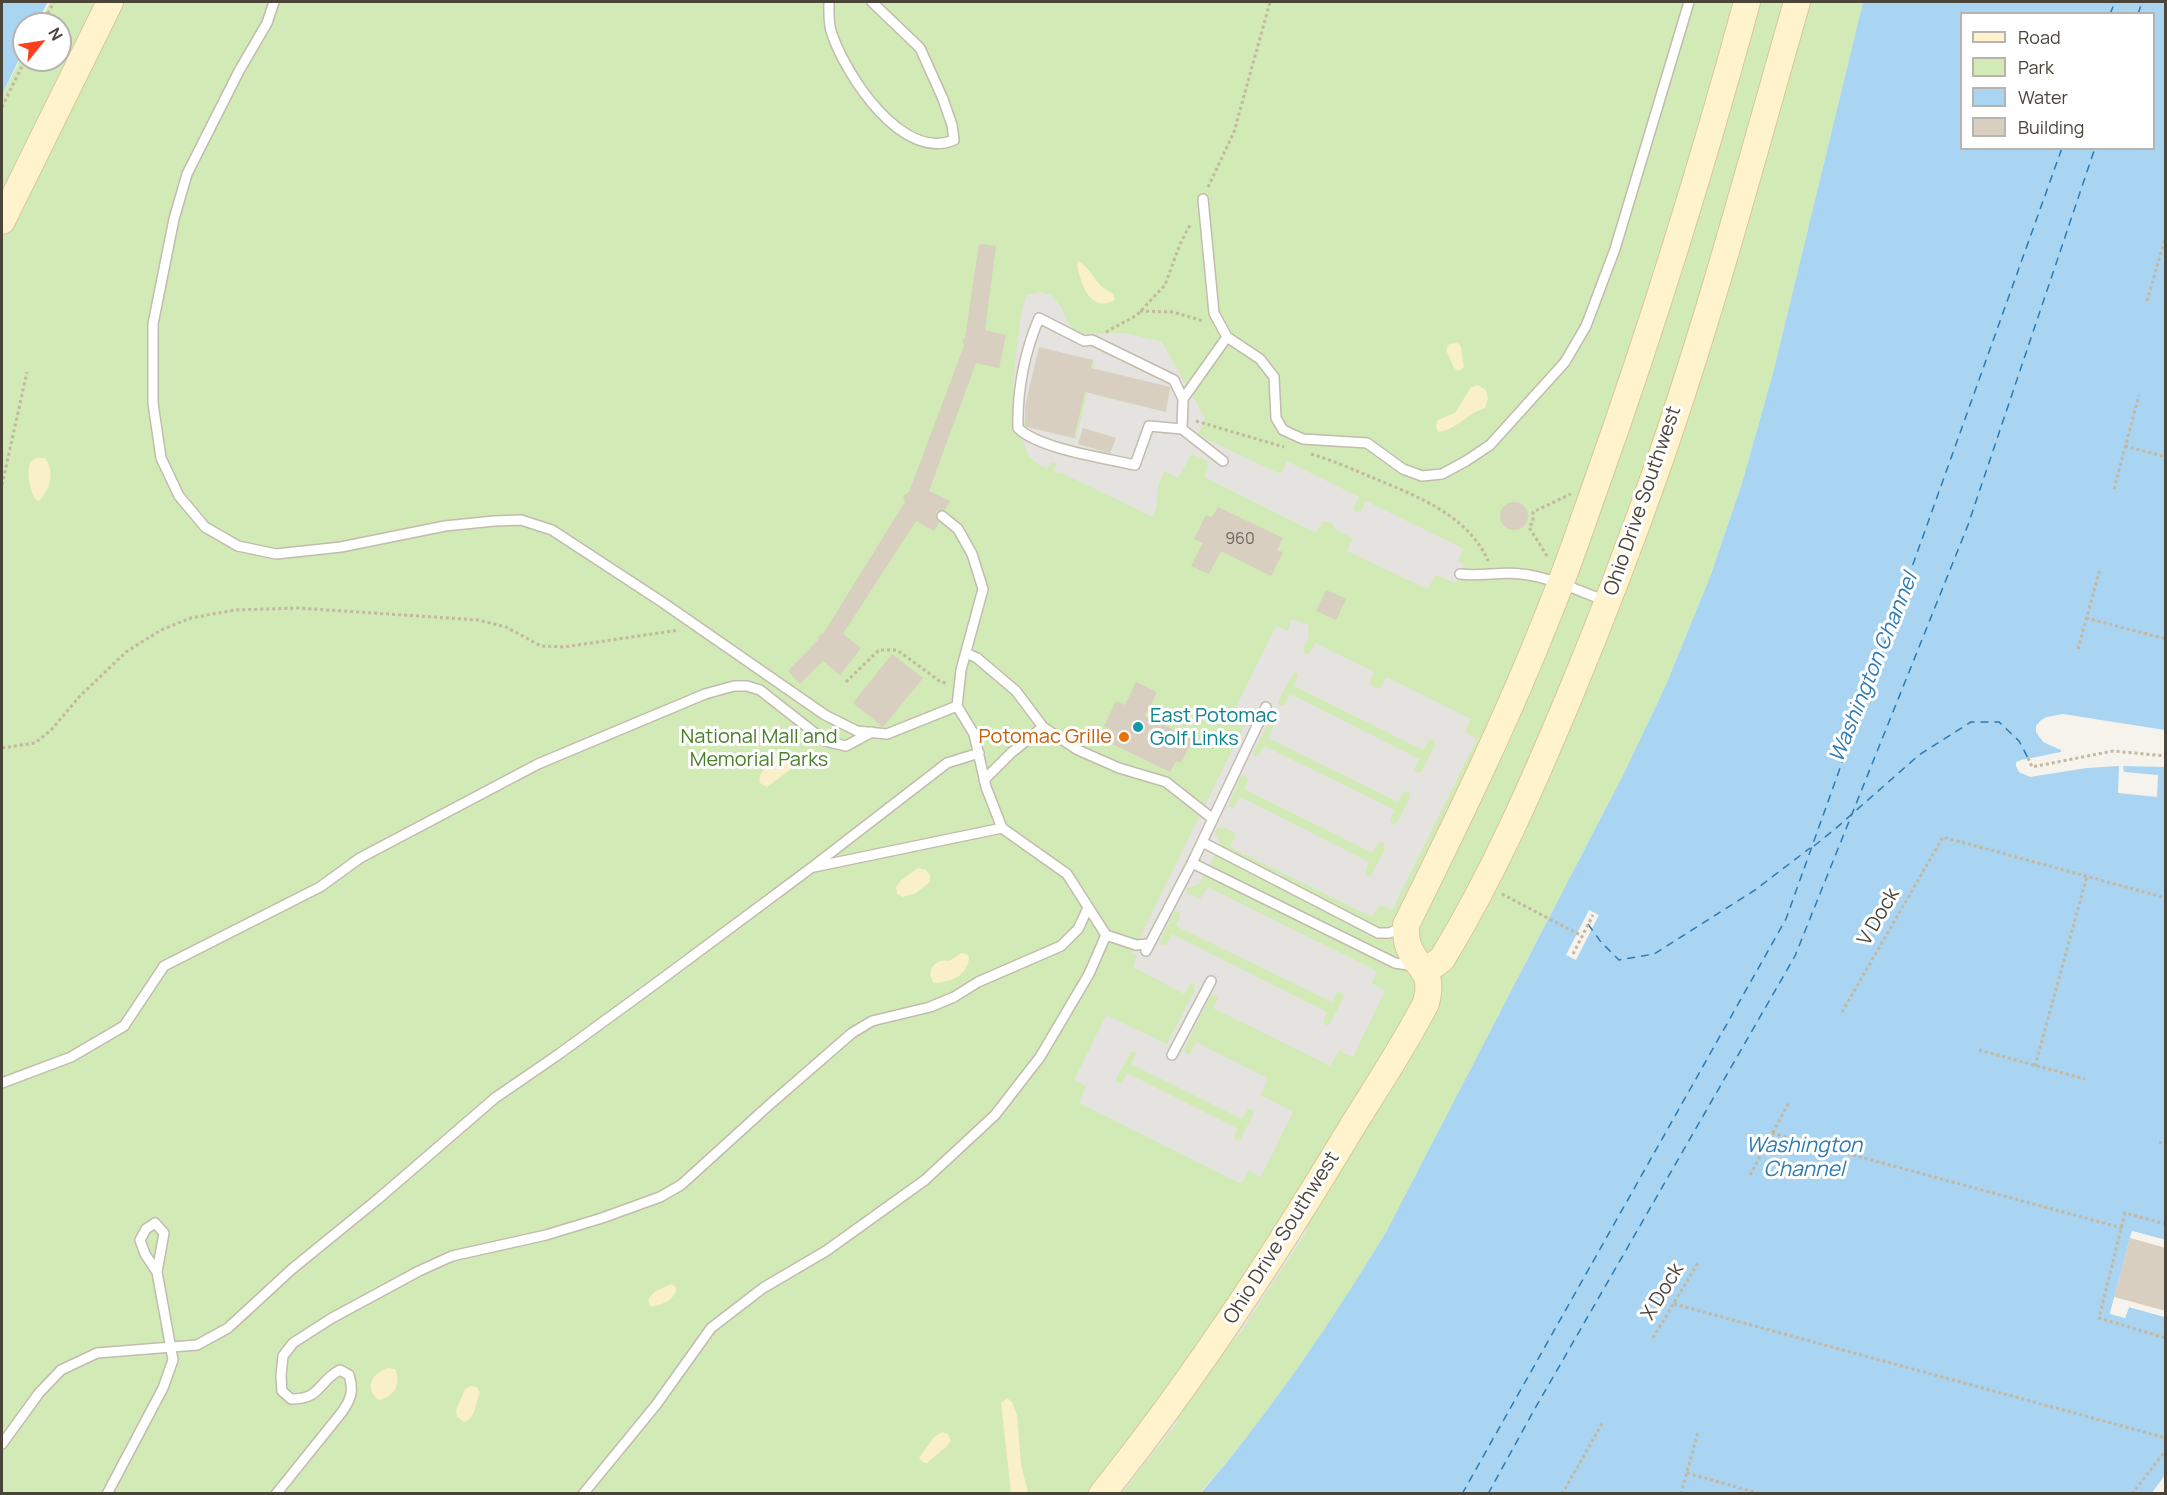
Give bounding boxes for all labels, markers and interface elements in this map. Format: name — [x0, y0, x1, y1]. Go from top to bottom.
north arrow — [12, 12, 72, 72]
legend — [1960, 12, 2155, 150]
text: N — [43, 24, 68, 44]
text: Road — [2018, 25, 2061, 49]
text: Park — [2018, 55, 2054, 79]
text: Water — [2018, 85, 2068, 109]
text: Building — [2018, 115, 2084, 139]
street label: Ohio Drive Southwest — [1599, 403, 1687, 599]
house number: 960 — [1225, 530, 1255, 550]
water label: Washington Channel — [1824, 570, 1924, 766]
place label: East Potomac Golf Links — [1150, 704, 1277, 751]
marker: East Potomac Golf Links — [1131, 720, 1145, 734]
park label: National Mall and Memorial Parks — [680, 725, 838, 772]
place label: Potomac Grille — [979, 725, 1112, 749]
marker: Potomac Grille — [1117, 730, 1131, 744]
street label: V Dock — [1853, 884, 1905, 950]
water label: Washington Channel — [1746, 1133, 1862, 1183]
street label: Ohio Drive Southwest — [1219, 1147, 1345, 1329]
street label: X Dock — [1637, 1259, 1689, 1325]

